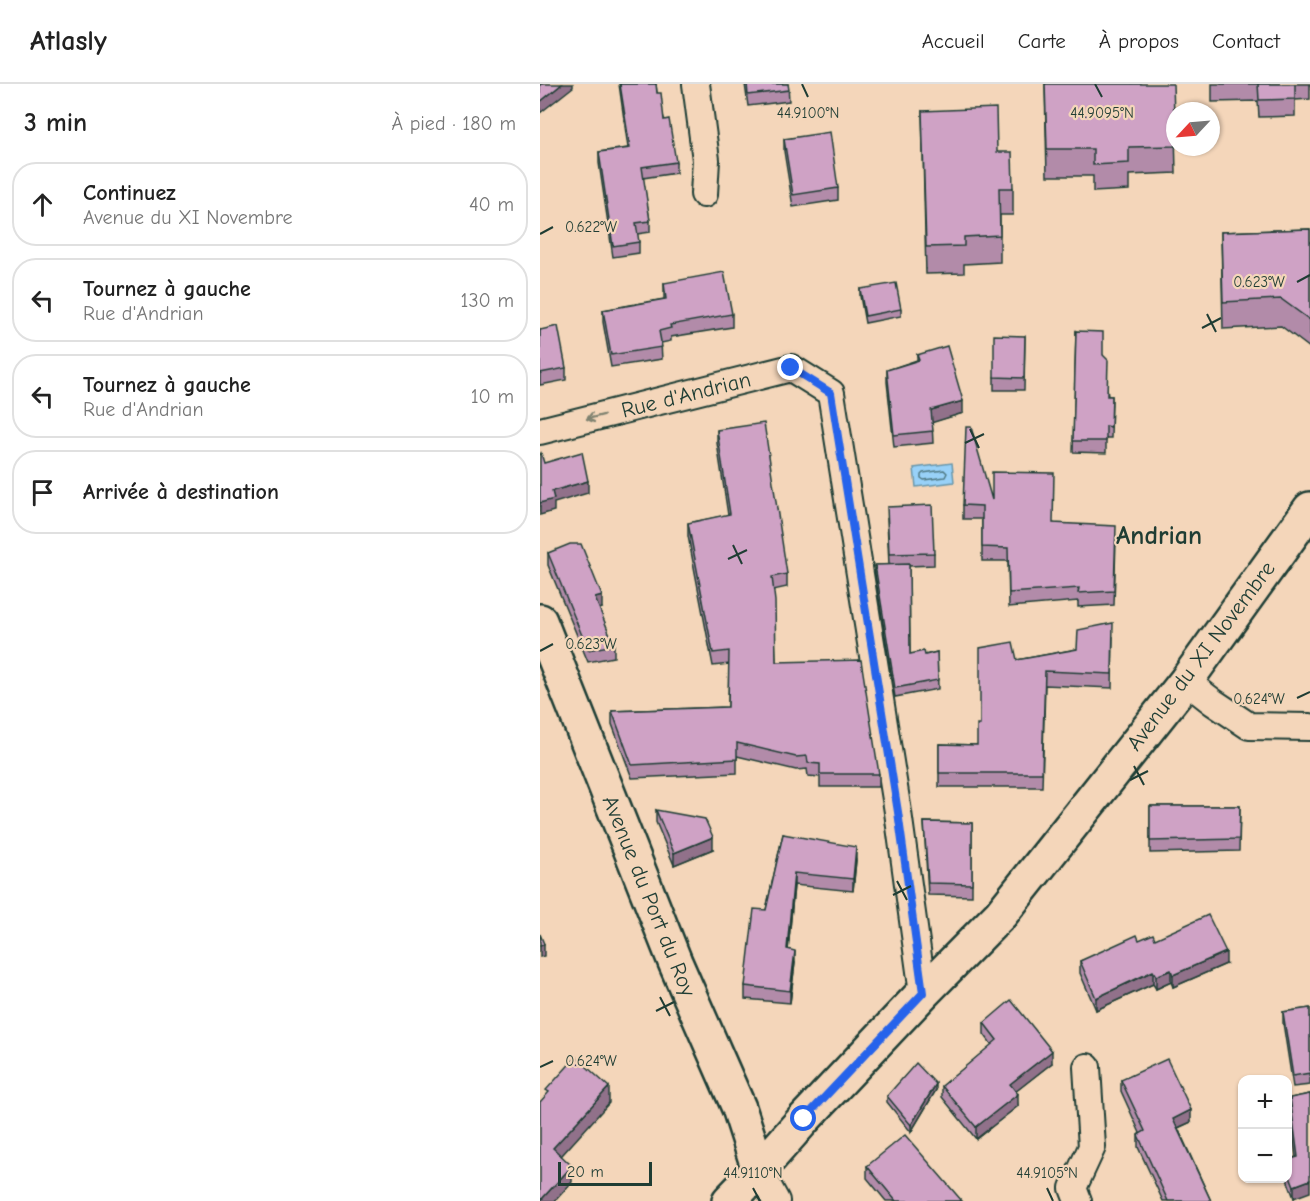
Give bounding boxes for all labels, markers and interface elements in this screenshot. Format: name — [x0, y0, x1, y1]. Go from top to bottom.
text: Atlasly — [30, 25, 107, 57]
text: Accueil — [922, 29, 985, 53]
text: Carte — [1018, 29, 1066, 53]
text: À propos — [1099, 29, 1179, 53]
text: Contact — [1212, 29, 1280, 53]
north arrow — [1166, 102, 1220, 156]
text: 44.9100°N — [777, 104, 839, 122]
text: 44.9095°N — [1070, 104, 1134, 122]
text: 3 min — [24, 108, 87, 138]
text: À pied · 180 m — [391, 112, 516, 135]
text: Continuez — [83, 180, 176, 206]
icon: ahead — [26, 188, 59, 221]
text: 40 m — [469, 193, 514, 216]
text: Avenue du XI Novembre — [83, 206, 293, 229]
text: 0.622°W — [565, 218, 617, 236]
text: 0.623°W — [1233, 273, 1285, 291]
text: Tournez à gauche — [83, 276, 251, 302]
icon: left — [26, 284, 59, 317]
text: 130 m — [461, 289, 514, 312]
text: Rue d'Andrian — [83, 302, 204, 325]
route end — [777, 354, 803, 380]
street label: Rue d'Andrian — [619, 366, 753, 424]
text: Tournez à gauche — [83, 372, 251, 398]
icon: left — [26, 380, 59, 413]
text: 10 m — [471, 385, 514, 408]
text: Rue d'Andrian — [83, 398, 204, 421]
one-way arrow — [586, 412, 605, 424]
icon: arrive — [26, 476, 59, 509]
text: Arrivée à destination — [83, 479, 279, 505]
district label: Andrian — [1116, 521, 1202, 551]
street label: Avenue du XI Novembre — [1121, 556, 1281, 756]
text: 0.623°W — [565, 635, 617, 653]
text: 0.624°W — [1233, 690, 1285, 708]
street label: Avenue du Port du Roy — [597, 792, 701, 1000]
text: 0.624°W — [565, 1052, 617, 1070]
map controls — [1238, 1075, 1292, 1183]
button: + — [1238, 1075, 1292, 1129]
route start — [790, 1105, 816, 1131]
button: − — [1238, 1129, 1292, 1183]
scale bar — [558, 1159, 652, 1186]
text: 20 m — [567, 1163, 604, 1181]
text: 44.9110°N — [723, 1164, 783, 1182]
text: 44.9105°N — [1016, 1164, 1078, 1182]

